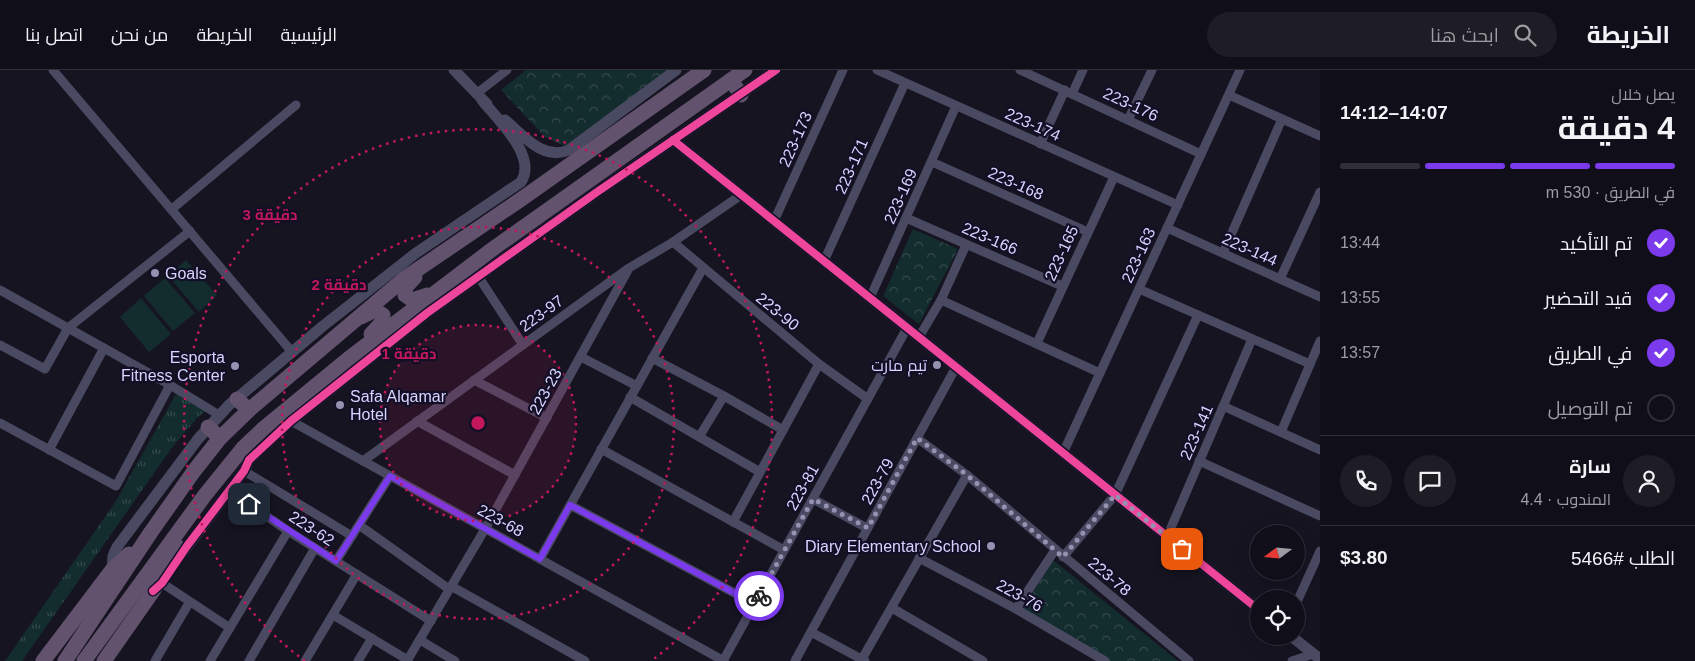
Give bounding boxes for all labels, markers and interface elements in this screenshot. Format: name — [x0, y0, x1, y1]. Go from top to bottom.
search box — [1207, 12, 1557, 57]
icon: search — [1511, 21, 1539, 49]
text: الخريطة — [1587, 21, 1670, 48]
text: اتصل بنا — [25, 25, 83, 45]
text: من نحن — [111, 25, 168, 45]
text: الخريطة — [196, 25, 253, 45]
text: الرئيسية — [281, 25, 337, 45]
text: ابحث هنا — [1430, 25, 1499, 46]
street label: 223-176 — [1101, 84, 1161, 125]
text: يصل خلال — [1611, 86, 1675, 103]
text: 14:07–14:12 — [1340, 102, 1448, 123]
street label: 223-174 — [1003, 105, 1063, 144]
street label: 223-173 — [776, 109, 815, 169]
text: 4 دقيقة — [1558, 110, 1675, 146]
street label: 223-171 — [832, 136, 871, 196]
street label: 223-168 — [986, 164, 1046, 203]
street label: 223-169 — [881, 166, 920, 226]
text: في الطريق · 530 m — [1546, 184, 1675, 201]
text: 3 دقيقة — [243, 206, 297, 223]
street label: 223-166 — [959, 219, 1020, 258]
street label: 223-165 — [1041, 223, 1082, 283]
street label: 223-163 — [1118, 225, 1159, 285]
icon: check — [1647, 229, 1675, 257]
street label: 223-144 — [1220, 230, 1280, 269]
text: تم التأكيد — [1560, 233, 1632, 254]
text: 13:44 — [1340, 234, 1380, 251]
place label: Goals — [165, 265, 207, 282]
marker: Goals — [149, 267, 161, 279]
text: 2 دقيقة — [312, 276, 366, 293]
icon: check — [1647, 284, 1675, 312]
text: قيد التحضير — [1545, 288, 1632, 309]
street label: 223-90 — [753, 289, 802, 334]
text: 13:55 — [1340, 289, 1380, 306]
street label: 223-97 — [516, 292, 567, 335]
icon: check — [1647, 339, 1675, 367]
text: في الطريق — [1548, 343, 1632, 364]
text: 13:57 — [1340, 344, 1380, 361]
text: 1 دقيقة — [382, 345, 436, 362]
place label: Esporta Fitness Center — [121, 349, 226, 384]
place label: تیم مارت — [871, 357, 928, 377]
marker: تیم مارت — [931, 359, 943, 371]
marker: Esporta Fitness Center — [229, 360, 241, 372]
street label: 223-23 — [526, 365, 565, 417]
place label: Safa Alqamar Hotel — [350, 388, 447, 423]
text: تم التوصيل — [1548, 398, 1632, 419]
marker: Safa Alqamar Hotel — [334, 399, 346, 411]
street label: 223-141 — [1177, 402, 1216, 462]
centre of rings — [469, 414, 487, 432]
street label: 223-79 — [858, 455, 897, 507]
button: phone — [1340, 455, 1392, 507]
button: chat — [1404, 455, 1456, 507]
button: person — [1623, 455, 1675, 507]
text: سارة — [1569, 456, 1611, 477]
street label: 223-81 — [783, 461, 822, 513]
pin — [228, 483, 270, 525]
icon: home — [235, 490, 263, 518]
text: المندوب · 4.4 — [1520, 491, 1611, 508]
street label: 223-68 — [475, 501, 527, 540]
street label: 223-62 — [286, 508, 337, 549]
north arrow — [1250, 525, 1305, 580]
map controls — [1250, 525, 1305, 645]
pin — [1161, 528, 1203, 570]
icon: bag — [1168, 535, 1196, 563]
place label: Diary Elementary School — [805, 538, 981, 555]
marker: Diary Elementary School — [985, 540, 997, 552]
text: $3.80 — [1340, 547, 1388, 568]
text: الطلب #5466 — [1571, 548, 1675, 569]
street label: 223-78 — [1085, 554, 1134, 599]
courier — [734, 571, 784, 621]
street label: 223-76 — [994, 576, 1046, 615]
icon: bike — [745, 582, 773, 610]
button: locate — [1250, 590, 1305, 645]

